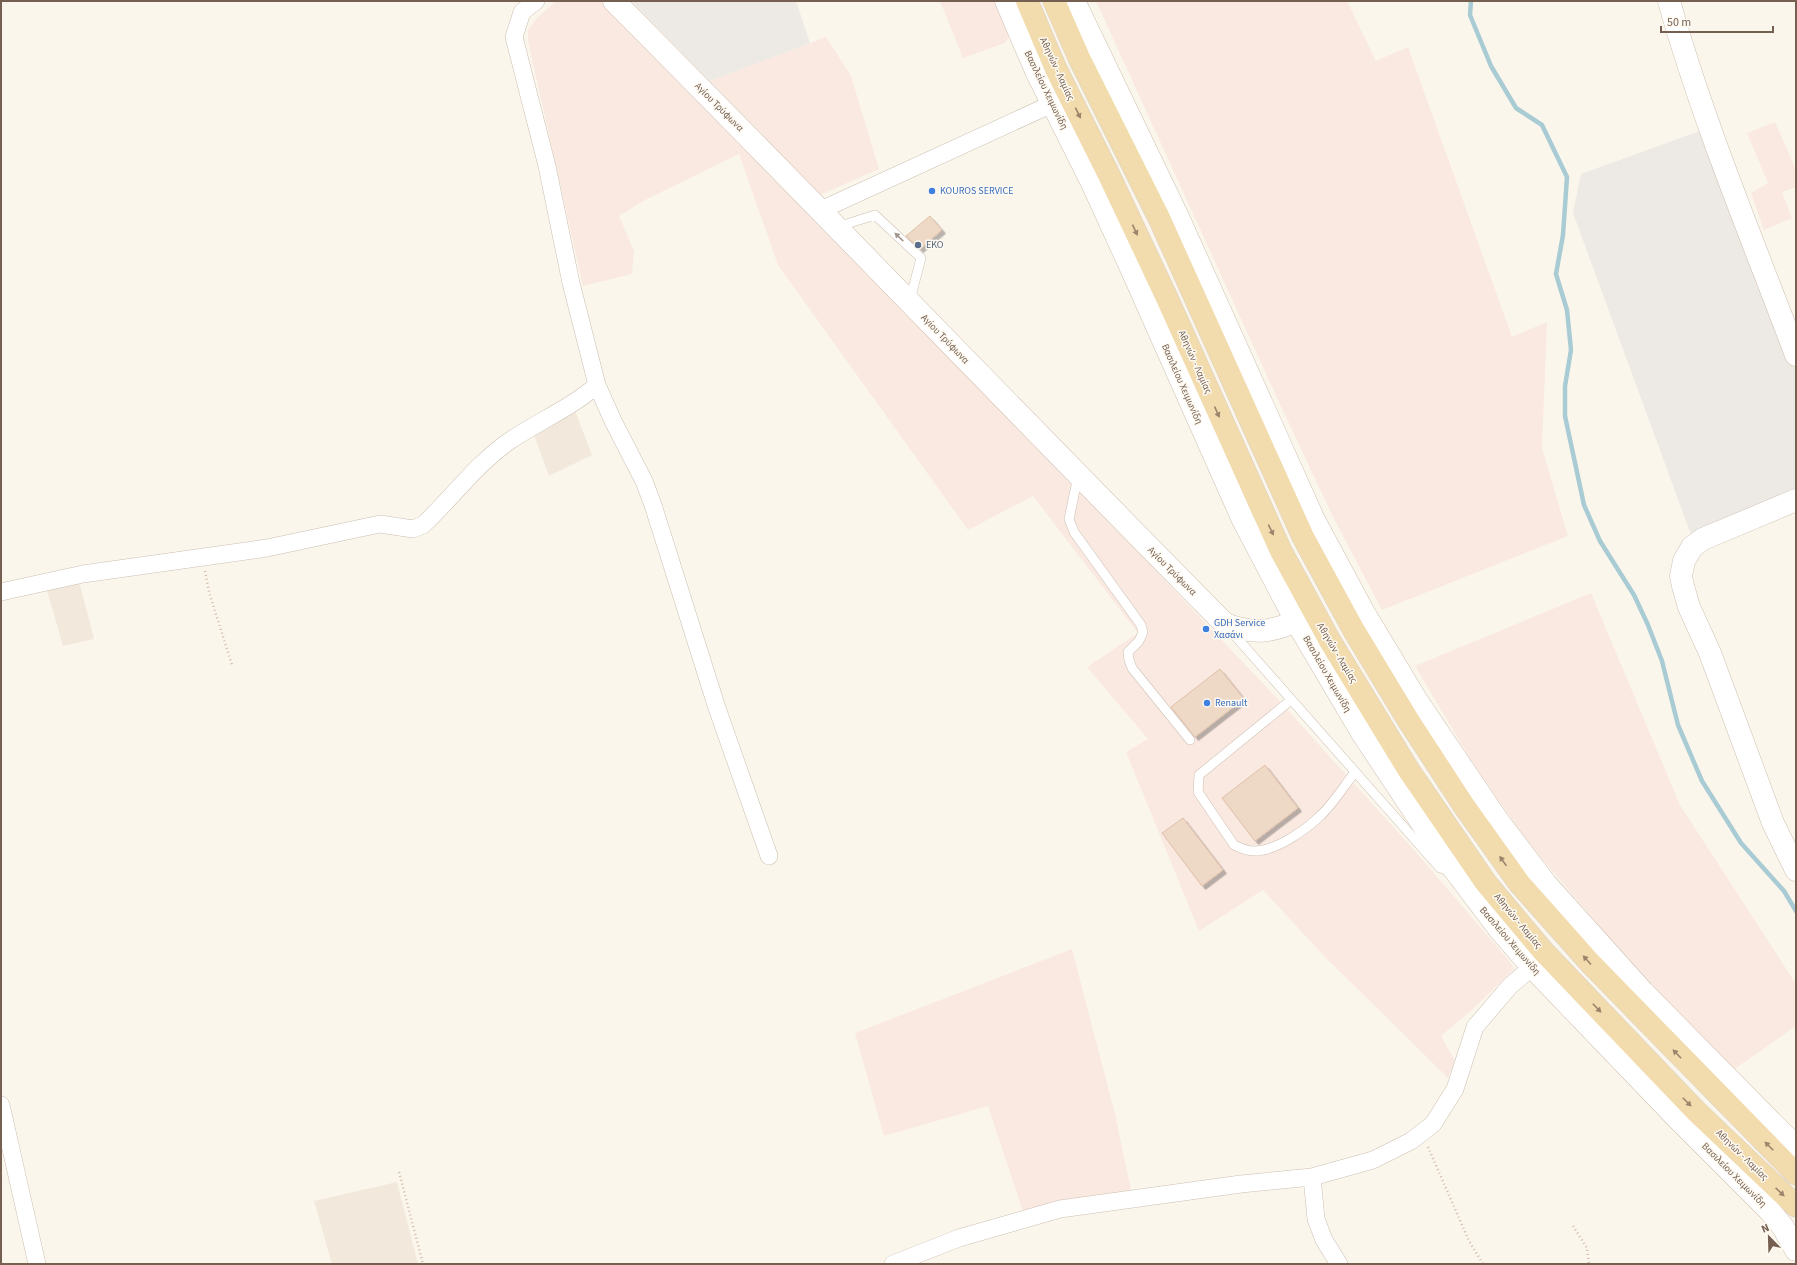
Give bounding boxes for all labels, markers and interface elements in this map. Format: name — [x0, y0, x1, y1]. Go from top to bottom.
scale bar — [1661, 8, 1773, 34]
text: 50 m — [1667, 14, 1691, 31]
street label: Αθηνών - Λαμίας — [1036, 35, 1078, 103]
street label: Βασιλείου Χειμωνίδη — [1021, 48, 1071, 132]
street label: Αγίου Τρύφωνα — [691, 79, 747, 135]
one-way arrow — [1075, 107, 1081, 119]
place label: KOUROS SERVICE — [940, 184, 1013, 198]
marker: KOUROS SERVICE — [927, 186, 937, 196]
one-way arrow — [1132, 224, 1138, 235]
one-way arrow — [894, 232, 904, 242]
place label: EKO — [926, 238, 944, 252]
marker: EKO — [913, 240, 923, 250]
street label: Αγίου Τρύφωνα — [918, 311, 973, 367]
street label: Αθηνών - Λαμίας — [1175, 328, 1216, 397]
street label: Βασιλείου Χειμωνίδη — [1158, 342, 1206, 426]
one-way arrow — [1214, 406, 1220, 418]
one-way arrow — [1268, 525, 1274, 536]
street label: Αγίου Τρύφωνα — [1144, 543, 1200, 599]
place label: GDH Service Χασάνι — [1214, 616, 1265, 642]
street label: Αθηνών - Λαμίας — [1313, 620, 1361, 686]
marker: GDH Service Χασάνι — [1201, 624, 1211, 634]
street label: Βασιλείου Χειμωνίδη — [1299, 633, 1355, 715]
place label: Renault — [1215, 696, 1248, 710]
marker: Renault — [1202, 698, 1212, 708]
one-way arrow — [1499, 856, 1507, 866]
street label: Αθηνών - Λαμίας — [1491, 890, 1546, 952]
street label: Βασιλείου Χειμωνίδη — [1476, 904, 1544, 978]
one-way arrow — [1582, 955, 1592, 965]
one-way arrow — [1592, 1003, 1602, 1013]
one-way arrow — [1672, 1049, 1682, 1059]
one-way arrow — [1682, 1097, 1692, 1107]
street label: Αθηνών - Λαμίας — [1713, 1126, 1772, 1184]
street label: Βασιλείου Χειμωνίδη — [1698, 1139, 1770, 1211]
one-way arrow — [1764, 1141, 1773, 1151]
one-way arrow — [1776, 1187, 1785, 1196]
north arrow — [1749, 1217, 1789, 1257]
text: N — [1759, 1220, 1772, 1237]

